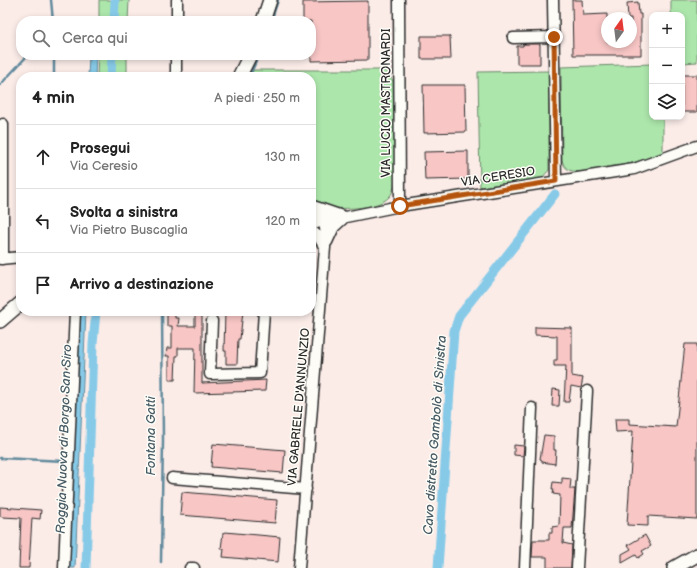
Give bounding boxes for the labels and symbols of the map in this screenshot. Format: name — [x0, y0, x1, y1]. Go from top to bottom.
north arrow — [601, 12, 637, 48]
street label: VIA LUCIO MASTRONARDI — [379, 28, 394, 178]
route end — [545, 28, 563, 46]
street label: VIA CERESIO — [460, 164, 536, 190]
route start — [391, 197, 409, 215]
street label: VIA GABRIELE D'ANNUNZIO — [285, 327, 313, 487]
water label: Cavo distretto Gambolò di Sinistra — [420, 335, 450, 535]
water label: Roggia Nuova di Borgo San Siro — [53, 344, 75, 534]
water label: Fontana Gatti — [143, 395, 159, 476]

